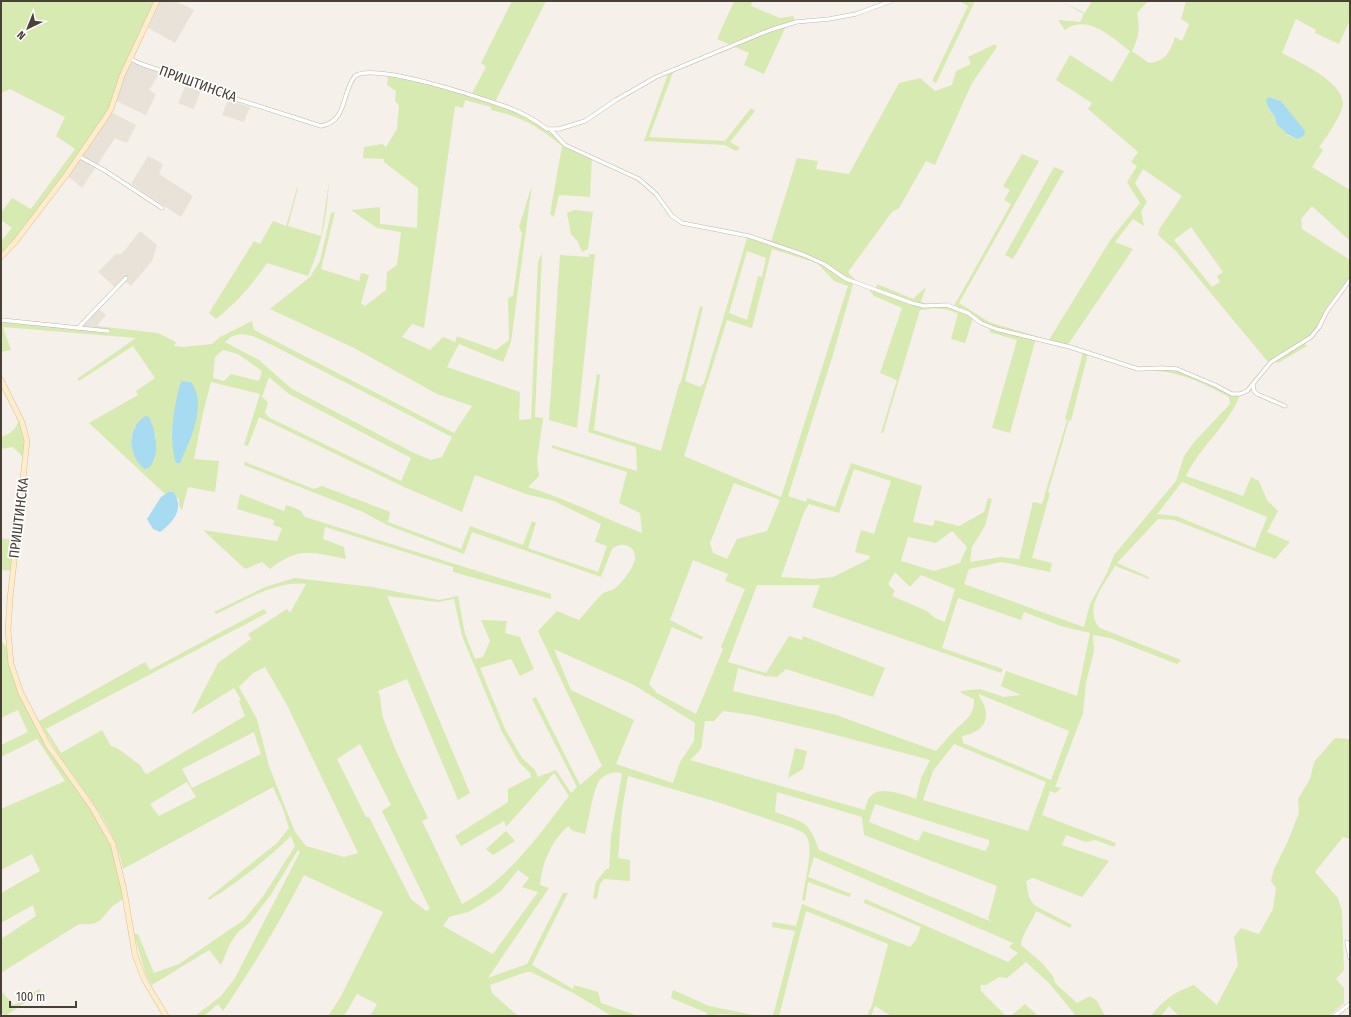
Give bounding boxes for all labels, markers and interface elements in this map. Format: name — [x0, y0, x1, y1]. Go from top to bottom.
north arrow — [8, 8, 48, 48]
text: N — [15, 28, 28, 42]
street label: ПРИШТИНСКА — [157, 62, 240, 106]
street label: ПРИШТИНСКА — [6, 476, 32, 559]
scale bar — [10, 983, 76, 1009]
text: 100 m — [16, 990, 45, 1004]

